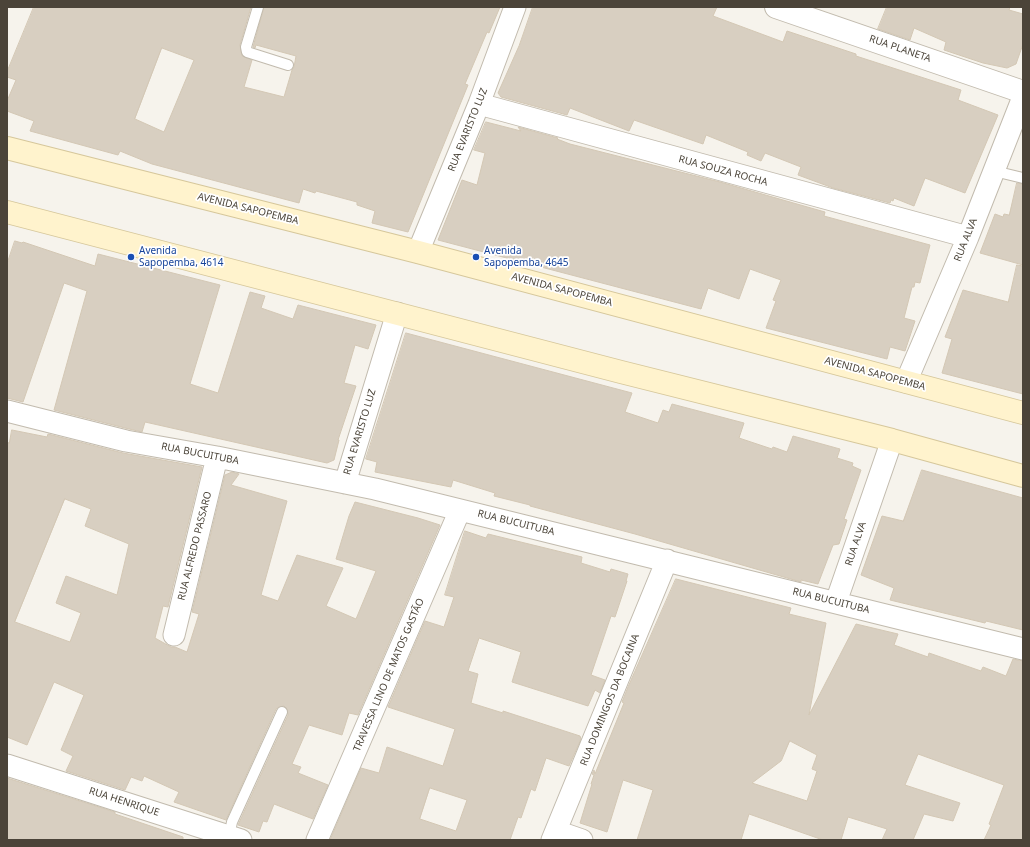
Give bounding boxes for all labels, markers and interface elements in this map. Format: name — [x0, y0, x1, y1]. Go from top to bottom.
street label: RUA PLANETA — [868, 33, 932, 65]
street label: RUA EVARISTO LUZ — [446, 86, 490, 174]
street label: RUA SOUZA ROCHA — [677, 153, 769, 189]
street label: AVENIDA SAPOPEMBA — [196, 191, 300, 227]
street label: RUA ALVA — [952, 217, 980, 263]
place label: Avenida Sapopemba, 4614 — [139, 245, 223, 268]
place label: Avenida Sapopemba, 4645 — [484, 245, 568, 268]
marker: Avenida Sapopemba, 4614 — [126, 252, 136, 262]
marker: Avenida Sapopemba, 4645 — [471, 252, 481, 262]
street label: AVENIDA SAPOPEMBA — [510, 271, 614, 309]
street label: AVENIDA SAPOPEMBA — [823, 355, 927, 393]
street label: RUA EVARISTO LUZ — [341, 388, 379, 476]
street label: RUA BUCUITUBA — [160, 441, 240, 467]
street label: RUA ALFREDO PASSARO — [176, 490, 214, 602]
street label: RUA BUCUITUBA — [476, 508, 556, 538]
street label: RUA ALVA — [843, 520, 869, 568]
street label: RUA BUCUITUBA — [791, 586, 871, 616]
street label: TRAVESSA LINO DE MATOS GASTÃO — [351, 597, 427, 753]
street label: RUA DOMINGOS DA BOCAINA — [578, 632, 642, 768]
street label: RUA HENRIQUE — [87, 785, 161, 819]

